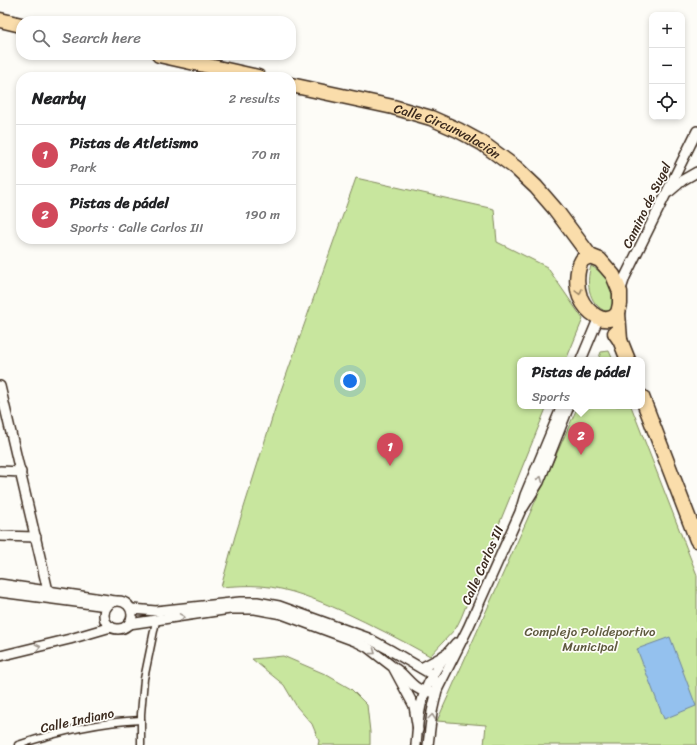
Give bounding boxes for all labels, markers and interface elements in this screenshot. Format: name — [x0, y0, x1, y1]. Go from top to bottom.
map controls — [649, 12, 685, 120]
button: + — [649, 12, 685, 48]
search box — [16, 16, 296, 60]
text: Search here — [62, 25, 141, 51]
icon: search — [30, 27, 52, 49]
button: − — [649, 48, 685, 84]
text: Nearby — [32, 83, 86, 113]
button: locate — [649, 84, 685, 120]
text: 2 results — [229, 87, 280, 110]
street label: Calle Circunvalación — [391, 97, 506, 165]
text: Pistas de Atletismo — [70, 130, 198, 156]
text: 1 — [42, 143, 48, 166]
text: 70 m — [251, 143, 280, 166]
text: Park — [70, 156, 97, 179]
street label: Camino de Sugel — [616, 158, 677, 252]
text: Pistas de pádel — [70, 190, 169, 216]
text: 2 — [41, 203, 49, 226]
text: 190 m — [245, 203, 280, 226]
text: Sports · Calle Carlos III — [70, 216, 203, 239]
one-way arrow — [575, 289, 583, 295]
popup — [517, 357, 645, 409]
text: Pistas de pádel — [532, 359, 630, 385]
your location — [340, 371, 360, 391]
text: Sports — [532, 385, 570, 408]
pin: 2 — [568, 422, 594, 455]
pin: 1 — [377, 433, 403, 466]
one-way arrow — [535, 476, 543, 484]
street label: Calle Carlos III — [455, 522, 510, 609]
one-way arrow — [179, 613, 185, 622]
park label: Complejo Polideportivo Municipal — [524, 620, 656, 658]
one-way arrow — [35, 643, 41, 651]
one-way arrow — [369, 647, 376, 655]
street label: Calle Indiano — [38, 701, 117, 740]
one-way arrow — [427, 714, 436, 720]

